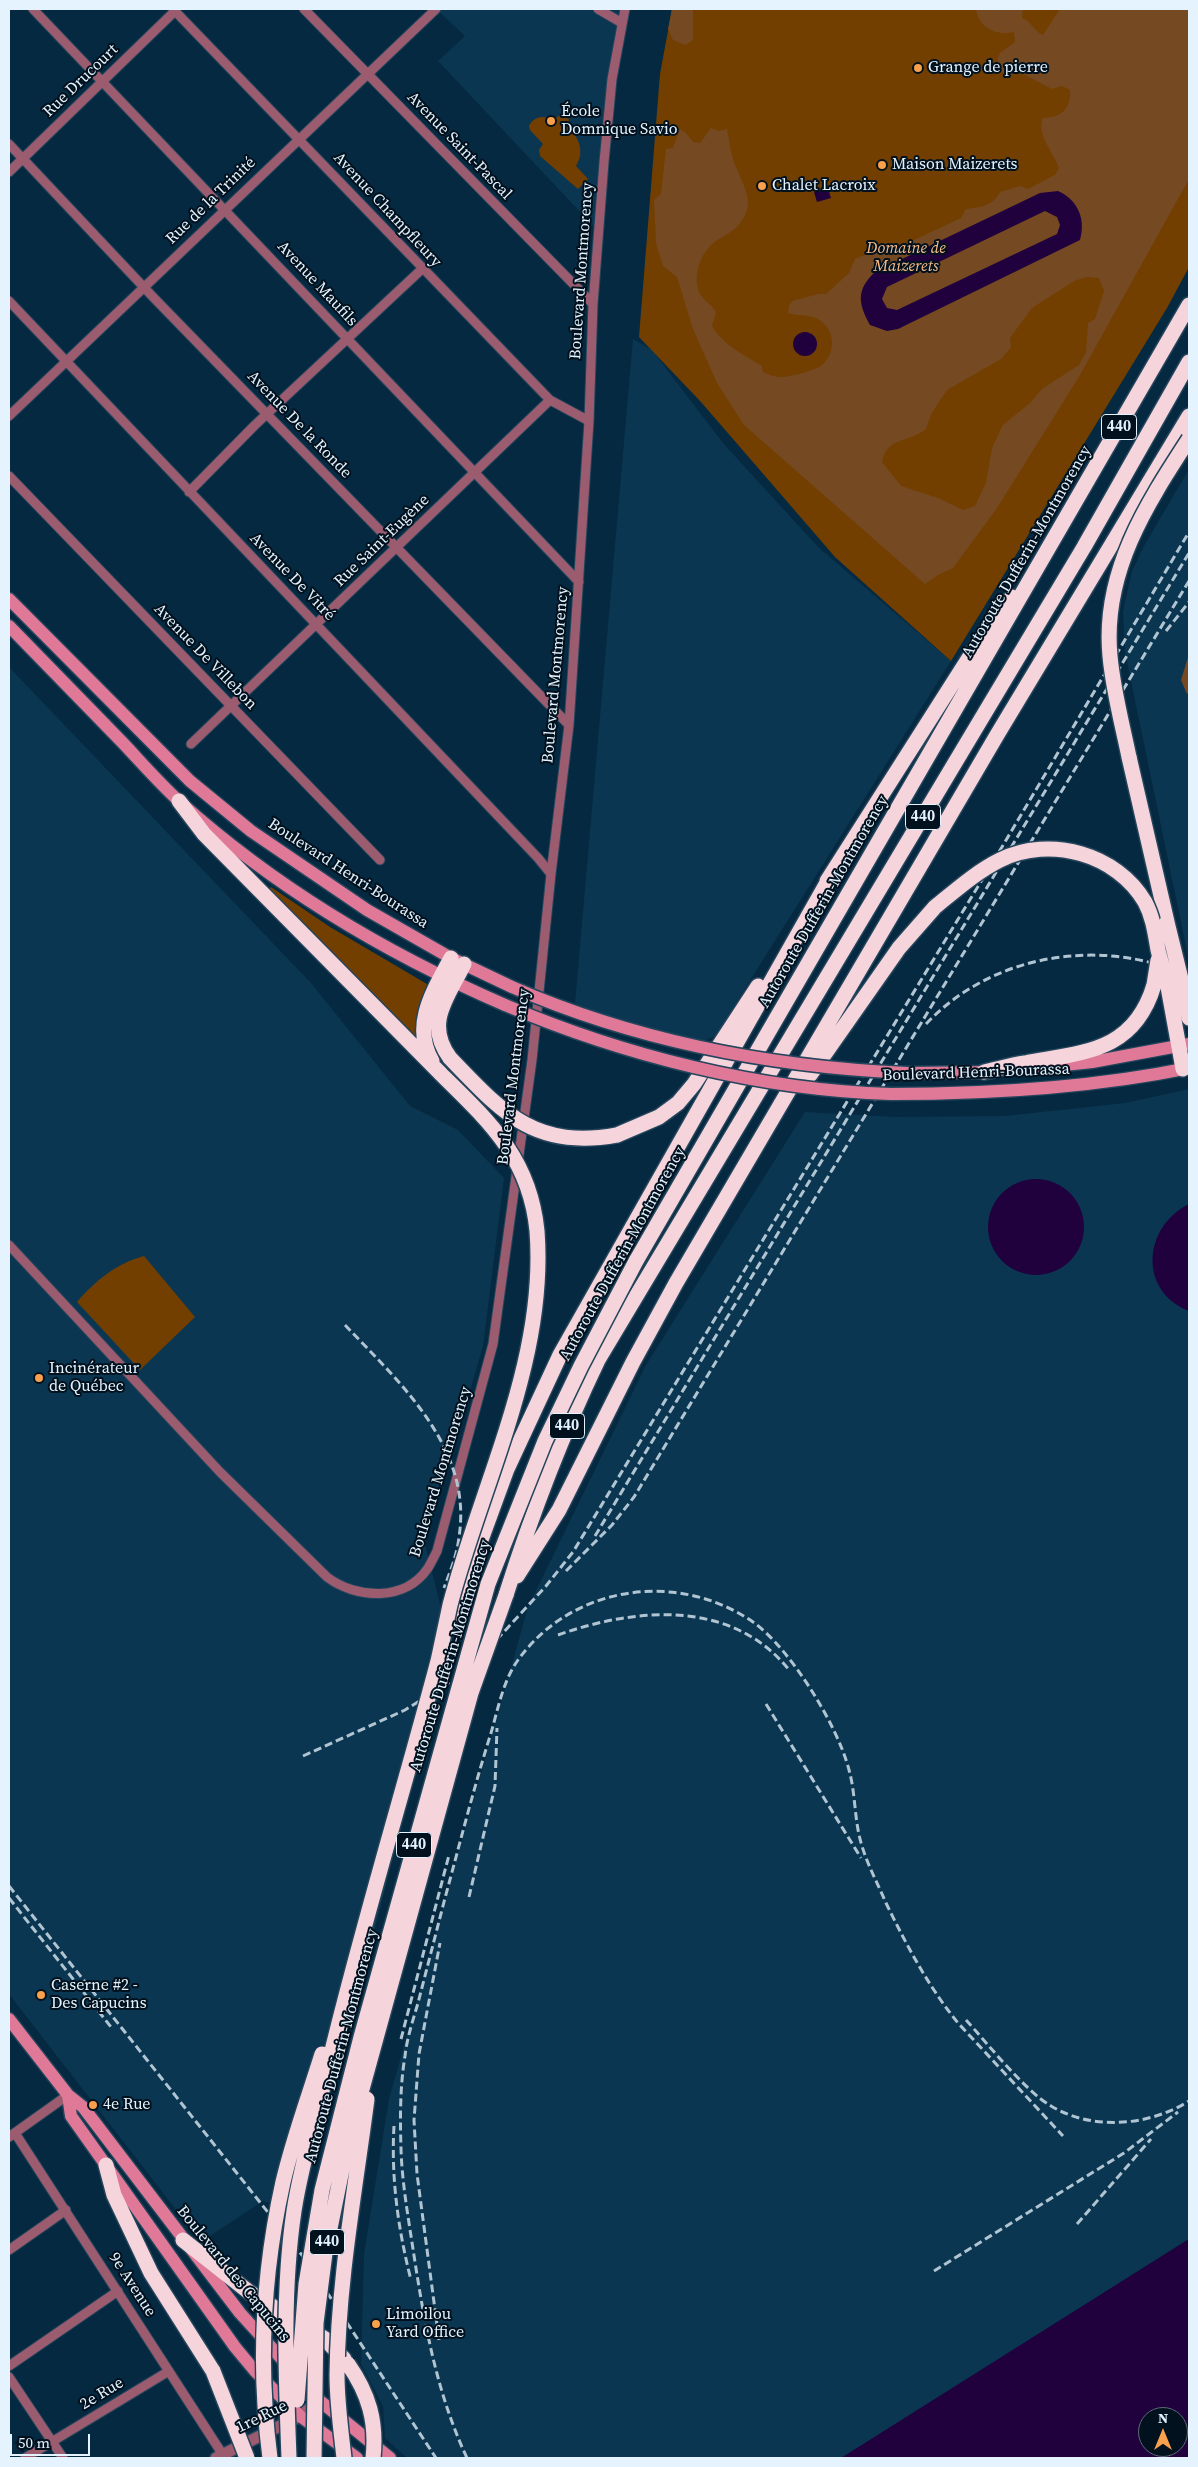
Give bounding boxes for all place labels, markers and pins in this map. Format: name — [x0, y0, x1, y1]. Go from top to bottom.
place label: Grange de pierre — [928, 58, 1048, 78]
marker: Grange de pierre — [912, 62, 924, 74]
place label: École Domnique Savio — [561, 102, 678, 140]
marker: École Domnique Savio — [545, 115, 557, 127]
place label: Maison Maizerets — [892, 155, 1018, 175]
marker: Maison Maizerets — [876, 159, 888, 171]
place label: Chalet Lacroix — [772, 176, 876, 196]
marker: Chalet Lacroix — [756, 180, 768, 192]
place label: Incinérateur de Québec — [49, 1359, 139, 1397]
marker: Incinérateur de Québec — [33, 1372, 45, 1384]
place label: Caserne #2 - Des Capucins — [51, 1976, 147, 2014]
marker: Caserne #2 - Des Capucins — [35, 1989, 47, 2001]
place label: 4e Rue — [103, 2095, 150, 2115]
marker: 4e Rue — [87, 2099, 99, 2111]
place label: Limoilou Yard Office — [386, 2305, 464, 2343]
marker: Limoilou Yard Office — [370, 2318, 382, 2330]

